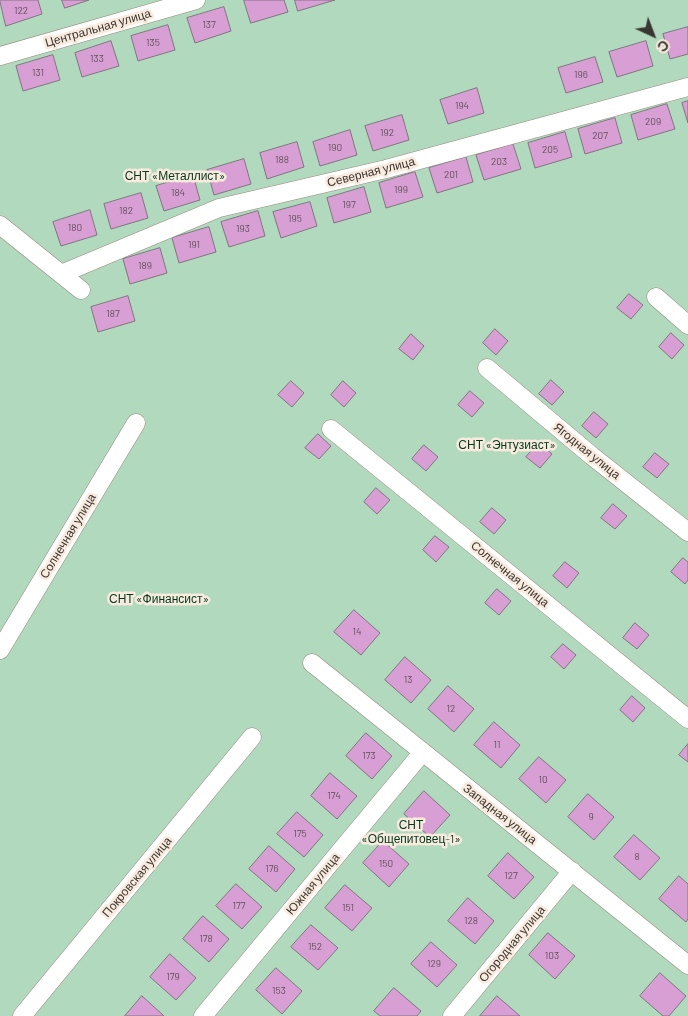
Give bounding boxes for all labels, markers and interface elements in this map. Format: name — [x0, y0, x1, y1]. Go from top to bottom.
house number: 122 — [14, 5, 28, 17]
street label: Центральная улица — [43, 6, 153, 50]
north arrow — [628, 10, 678, 60]
house number: 137 — [202, 19, 216, 31]
house number: 135 — [146, 37, 160, 49]
text: С — [654, 37, 673, 56]
house number: 133 — [90, 53, 104, 65]
house number: 131 — [32, 67, 44, 79]
house number: 196 — [574, 69, 588, 81]
house number: 194 — [455, 100, 469, 112]
house number: 209 — [645, 116, 661, 128]
house number: 192 — [380, 127, 394, 139]
house number: 207 — [592, 130, 608, 142]
house number: 190 — [328, 142, 342, 154]
house number: 205 — [542, 144, 558, 156]
house number: 188 — [275, 154, 289, 166]
street label: Северная улица — [326, 154, 416, 190]
house number: 203 — [491, 156, 507, 168]
park label: СНТ «Металлист» — [125, 169, 225, 183]
house number: 201 — [444, 169, 458, 181]
house number: 199 — [394, 184, 408, 196]
house number: 184 — [171, 187, 185, 199]
house number: 197 — [342, 199, 356, 211]
house number: 182 — [119, 205, 133, 217]
house number: 195 — [288, 213, 302, 225]
house number: 180 — [68, 222, 82, 234]
house number: 193 — [236, 223, 250, 235]
house number: 191 — [188, 239, 200, 251]
house number: 189 — [138, 260, 152, 272]
house number: 187 — [106, 308, 120, 320]
street label: Ягодная улица — [551, 420, 623, 482]
park label: СНТ «Энтузиаст» — [458, 438, 556, 452]
street label: Солнечная улица — [37, 491, 99, 581]
street label: Солнечная улица — [468, 538, 552, 610]
park label: СНТ «Финансист» — [109, 592, 209, 606]
house number: 14 — [352, 626, 362, 638]
house number: 13 — [404, 674, 412, 686]
house number: 12 — [447, 703, 455, 715]
house number: 11 — [493, 739, 501, 751]
house number: 173 — [362, 750, 376, 762]
house number: 10 — [538, 774, 548, 786]
street label: Западная улица — [460, 781, 540, 847]
house number: 174 — [327, 790, 341, 802]
house number: 9 — [588, 811, 594, 823]
park label: СНТ «Общепитовец-1» — [361, 818, 461, 846]
house number: 175 — [293, 828, 307, 840]
street label: Покровская улица — [99, 834, 175, 920]
street label: Южная улица — [283, 851, 343, 917]
house number: 8 — [634, 851, 640, 863]
house number: 150 — [379, 858, 393, 870]
house number: 176 — [265, 863, 279, 875]
house number: 127 — [504, 870, 518, 882]
house number: 177 — [233, 900, 245, 912]
house number: 151 — [342, 902, 354, 914]
street label: Огородная улица — [476, 903, 548, 985]
house number: 128 — [464, 915, 478, 927]
house number: 178 — [199, 933, 213, 945]
house number: 152 — [308, 941, 322, 953]
house number: 103 — [545, 950, 559, 962]
house number: 129 — [427, 958, 441, 970]
house number: 179 — [166, 971, 180, 983]
house number: 153 — [272, 985, 286, 997]

